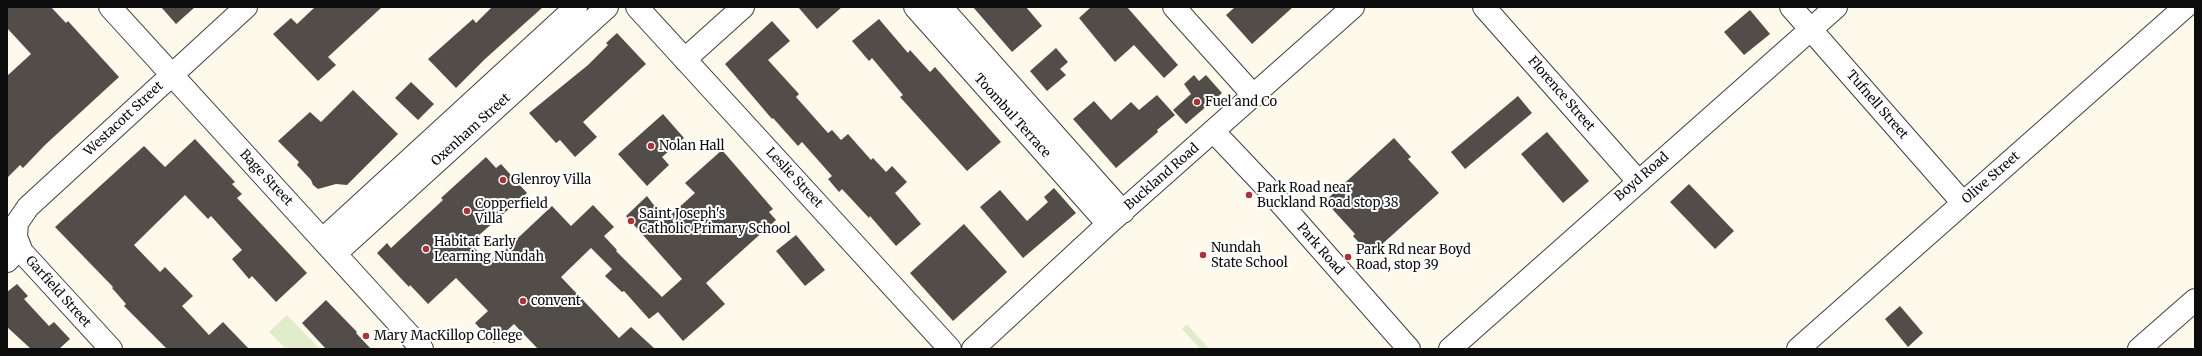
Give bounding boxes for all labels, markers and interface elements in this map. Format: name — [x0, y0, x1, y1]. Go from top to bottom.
street label: Florence Street — [1524, 53, 1598, 135]
street label: Tufnell Street — [1843, 67, 1911, 143]
street label: Toombul Terrace — [970, 71, 1054, 161]
street label: Westacott Street — [81, 78, 167, 160]
street label: Oxenham Street — [428, 90, 514, 170]
place label: Fuel and Co — [1205, 94, 1277, 110]
marker: Fuel and Co — [1192, 97, 1202, 107]
place label: Nolan Hall — [659, 138, 725, 154]
street label: Buckland Road — [1122, 140, 1202, 214]
marker: Nolan Hall — [646, 141, 656, 151]
street label: Leslie Street — [762, 145, 826, 211]
street label: Bage Street — [236, 147, 296, 209]
street label: Boyd Road — [1612, 149, 1672, 205]
street label: Olive Street — [1959, 149, 2023, 207]
place label: Glenroy Villa — [511, 172, 591, 188]
marker: Glenroy Villa — [498, 175, 508, 185]
place label: Park Road near Buckland Road stop 38 — [1257, 180, 1399, 211]
marker: Park Road near Buckland Road stop 38 — [1244, 190, 1254, 200]
place label: Copperfield Villa — [475, 196, 548, 227]
marker: Copperfield Villa — [462, 206, 472, 216]
place label: Saint Joseph's Catholic Primary School — [639, 206, 791, 237]
marker: Saint Joseph's Catholic Primary School — [626, 216, 636, 226]
street label: Park Road — [1293, 220, 1347, 278]
place label: Habitat Early Learning Nundah — [434, 234, 544, 265]
place label: Nundah State School — [1211, 240, 1288, 271]
place label: Park Rd near Boyd Road, stop 39 — [1356, 242, 1471, 273]
marker: Habitat Early Learning Nundah — [421, 244, 431, 254]
marker: Nundah State School — [1198, 250, 1208, 260]
marker: Park Rd near Boyd Road, stop 39 — [1343, 252, 1353, 262]
street label: Garfield Street — [22, 253, 94, 331]
place label: convent — [531, 293, 581, 309]
marker: convent — [518, 296, 528, 306]
place label: Mary MacKillop College — [374, 328, 522, 344]
marker: Mary MacKillop College — [361, 331, 371, 341]

